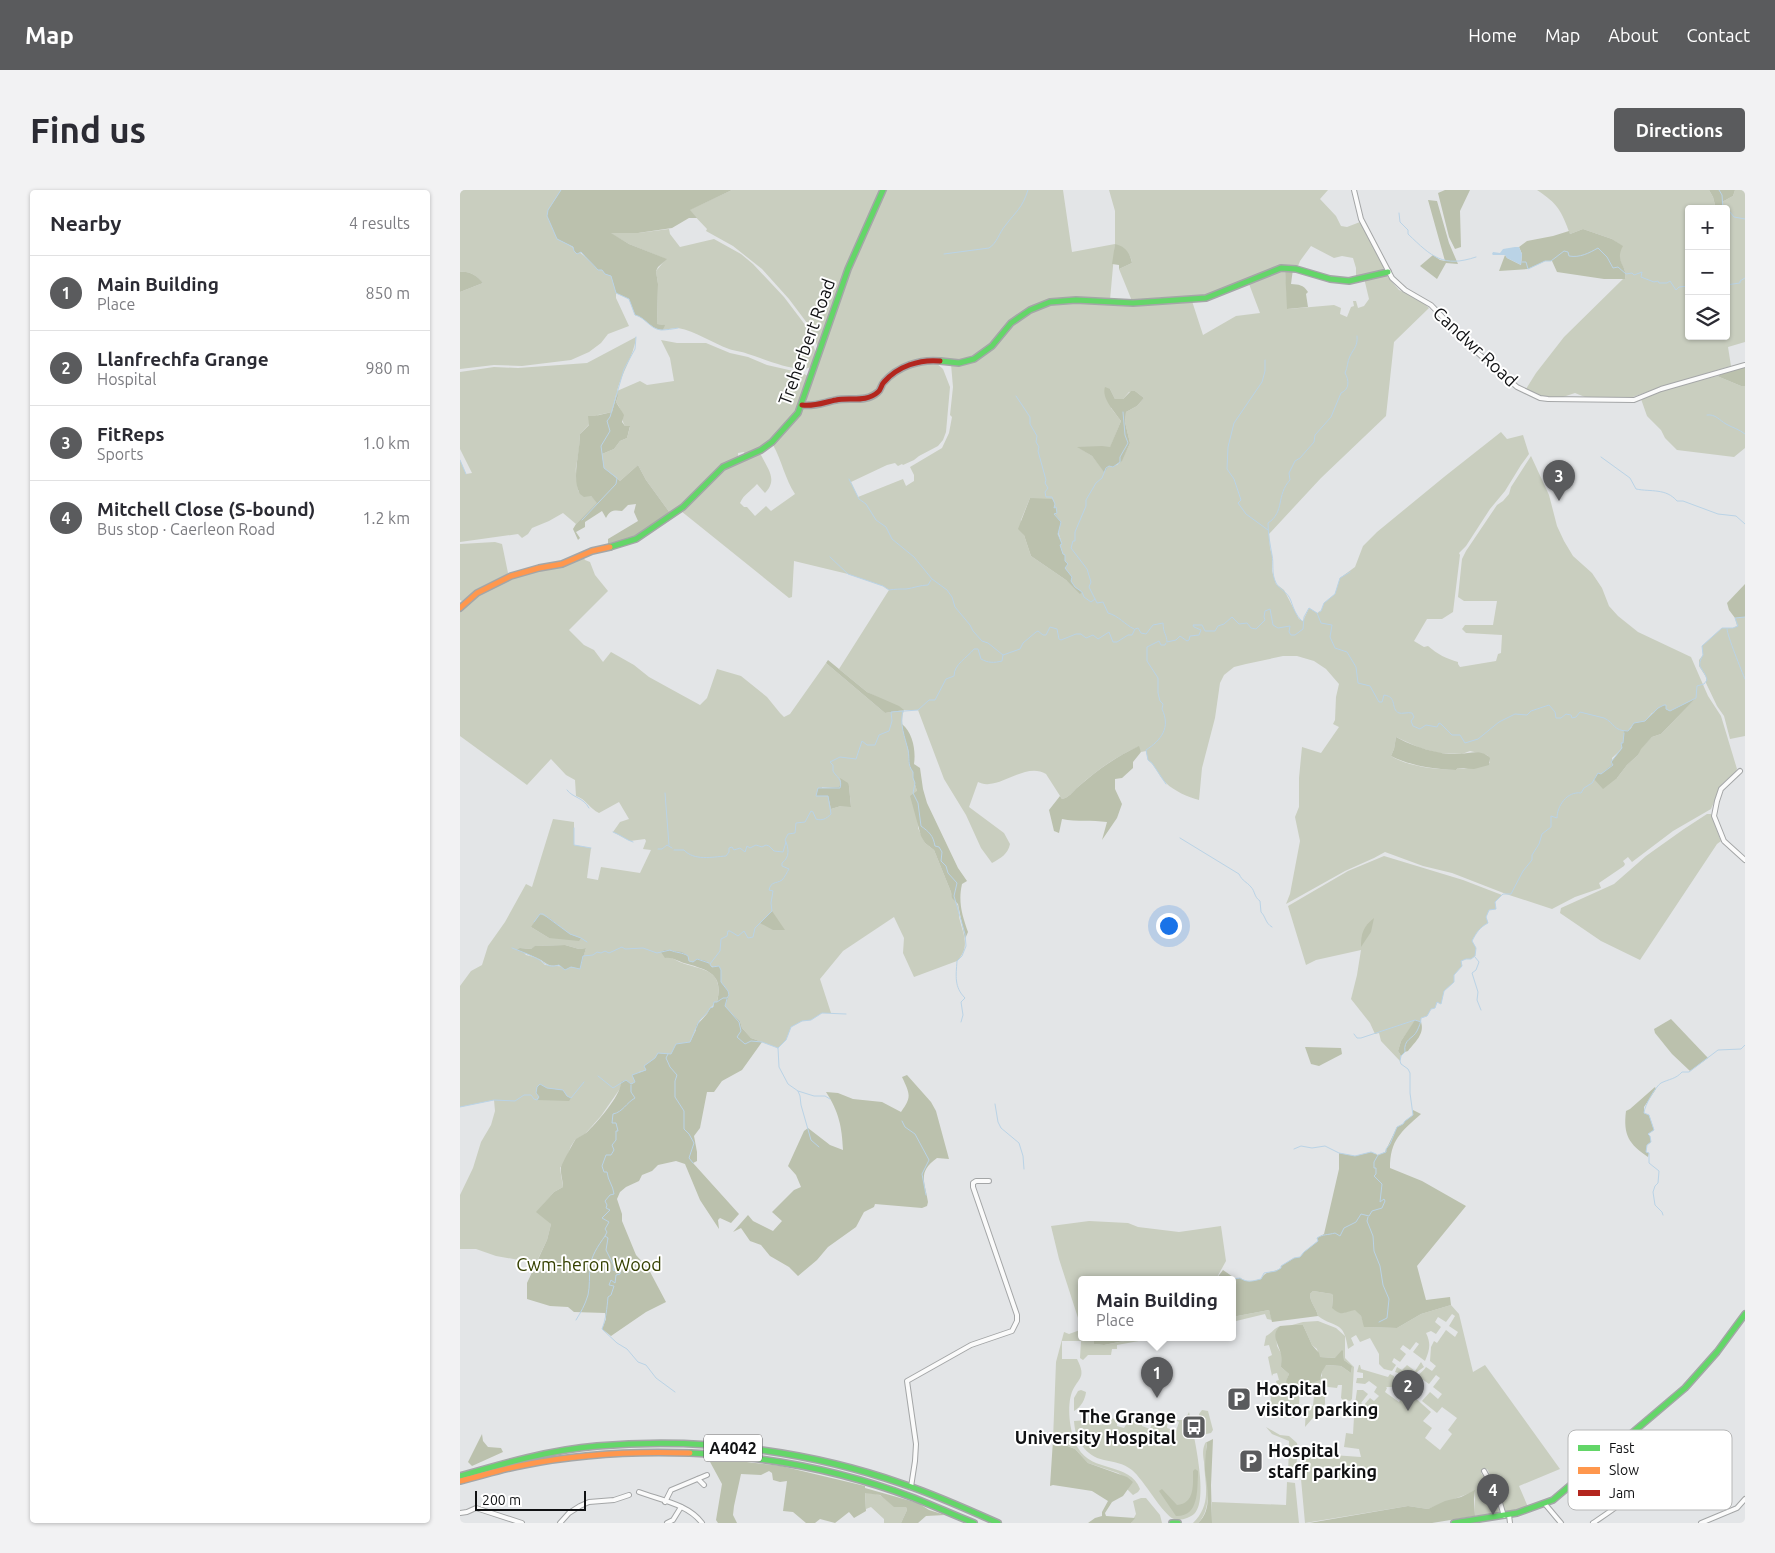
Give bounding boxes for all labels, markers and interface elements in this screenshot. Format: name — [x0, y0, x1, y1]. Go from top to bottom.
text: Map — [25, 22, 74, 49]
text: Home — [1468, 25, 1517, 45]
text: Map — [1545, 25, 1580, 45]
text: About — [1608, 25, 1658, 45]
text: Contact — [1686, 25, 1750, 45]
button: Directions — [1614, 108, 1745, 152]
text: Find us — [30, 110, 146, 150]
map controls — [1685, 205, 1730, 340]
button: + — [1685, 205, 1730, 250]
text: Nearby — [50, 211, 121, 235]
text: 4 results — [349, 214, 410, 232]
button: − — [1685, 250, 1730, 295]
text: Main Building — [97, 273, 219, 295]
street label: Treherbert Road — [774, 276, 838, 408]
text: 1 — [61, 284, 71, 302]
text: 850 m — [365, 284, 410, 302]
text: Place — [97, 295, 135, 313]
button: layers — [1685, 295, 1730, 340]
street label: Candwr Road — [1430, 302, 1522, 390]
text: Llanfrechfa Grange — [97, 348, 269, 370]
text: 2 — [61, 359, 71, 377]
text: 980 m — [365, 359, 410, 377]
text: Hospital — [97, 370, 156, 388]
text: FitReps — [97, 423, 165, 445]
text: 3 — [61, 434, 71, 452]
text: 1.0 km — [362, 434, 410, 452]
text: Sports — [97, 445, 143, 463]
pin: 3 — [1543, 460, 1575, 501]
text: Mitchell Close (S-bound) — [97, 498, 315, 520]
text: 4 — [61, 509, 71, 527]
text: 1.2 km — [362, 509, 410, 527]
text: Bus stop · Caerleon Road — [97, 520, 275, 538]
your location — [1156, 913, 1182, 939]
park label: Cwm-heron Wood — [516, 1254, 662, 1274]
popup — [1078, 1276, 1236, 1341]
text: Main Building — [1096, 1289, 1218, 1311]
text: Place — [1096, 1311, 1134, 1329]
pin: 1 — [1141, 1357, 1173, 1398]
pin: 2 — [1392, 1370, 1424, 1411]
place label: Hospital visitor parking — [1256, 1378, 1378, 1419]
parking icon: Hospital visitor parking — [1226, 1386, 1252, 1412]
place label: The Grange University Hospital — [1015, 1406, 1177, 1447]
bus stop icon: The Grange University Hospital — [1181, 1414, 1207, 1440]
legend — [1568, 1430, 1732, 1510]
road number: A4042 — [704, 1434, 762, 1462]
place label: Hospital staff parking — [1268, 1440, 1377, 1481]
text: Fast — [1609, 1440, 1635, 1456]
parking icon: Hospital staff parking — [1238, 1448, 1264, 1474]
text: Slow — [1609, 1462, 1639, 1478]
pin: 4 — [1477, 1474, 1509, 1515]
text: Jam — [1609, 1485, 1635, 1501]
scale bar — [475, 1488, 586, 1511]
text: 200 m — [482, 1492, 521, 1508]

